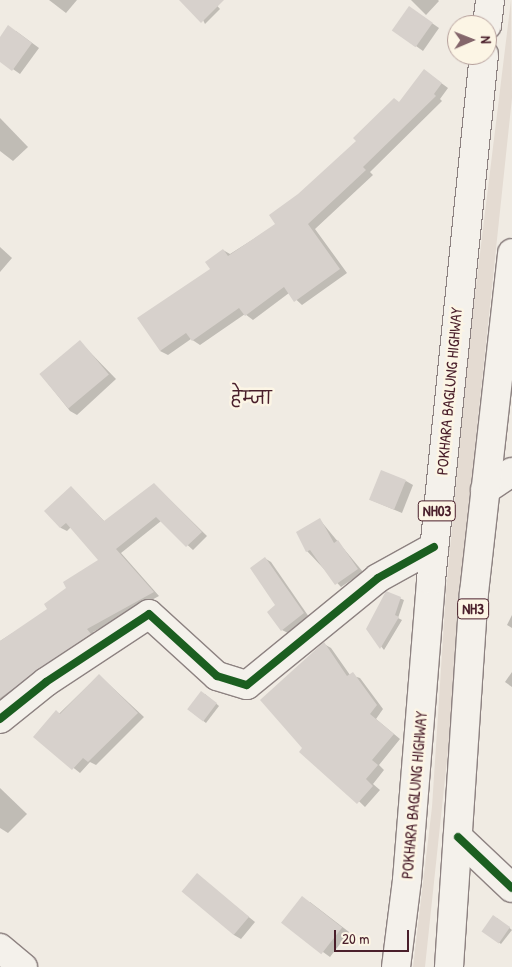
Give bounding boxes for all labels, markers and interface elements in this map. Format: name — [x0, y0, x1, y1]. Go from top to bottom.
north arrow — [447, 15, 497, 65]
text: N — [477, 36, 496, 44]
street label: POKHARA BAGLUNG HIGHWAY — [432, 306, 466, 476]
district label: हेम्जा — [230, 387, 272, 409]
road number: NH03 — [417, 498, 457, 524]
road number: NH3 — [457, 596, 489, 622]
street label: POKHARA BAGLUNG HIGHWAY — [397, 710, 431, 880]
scale bar — [337, 920, 412, 952]
text: 20 m — [342, 928, 369, 949]

